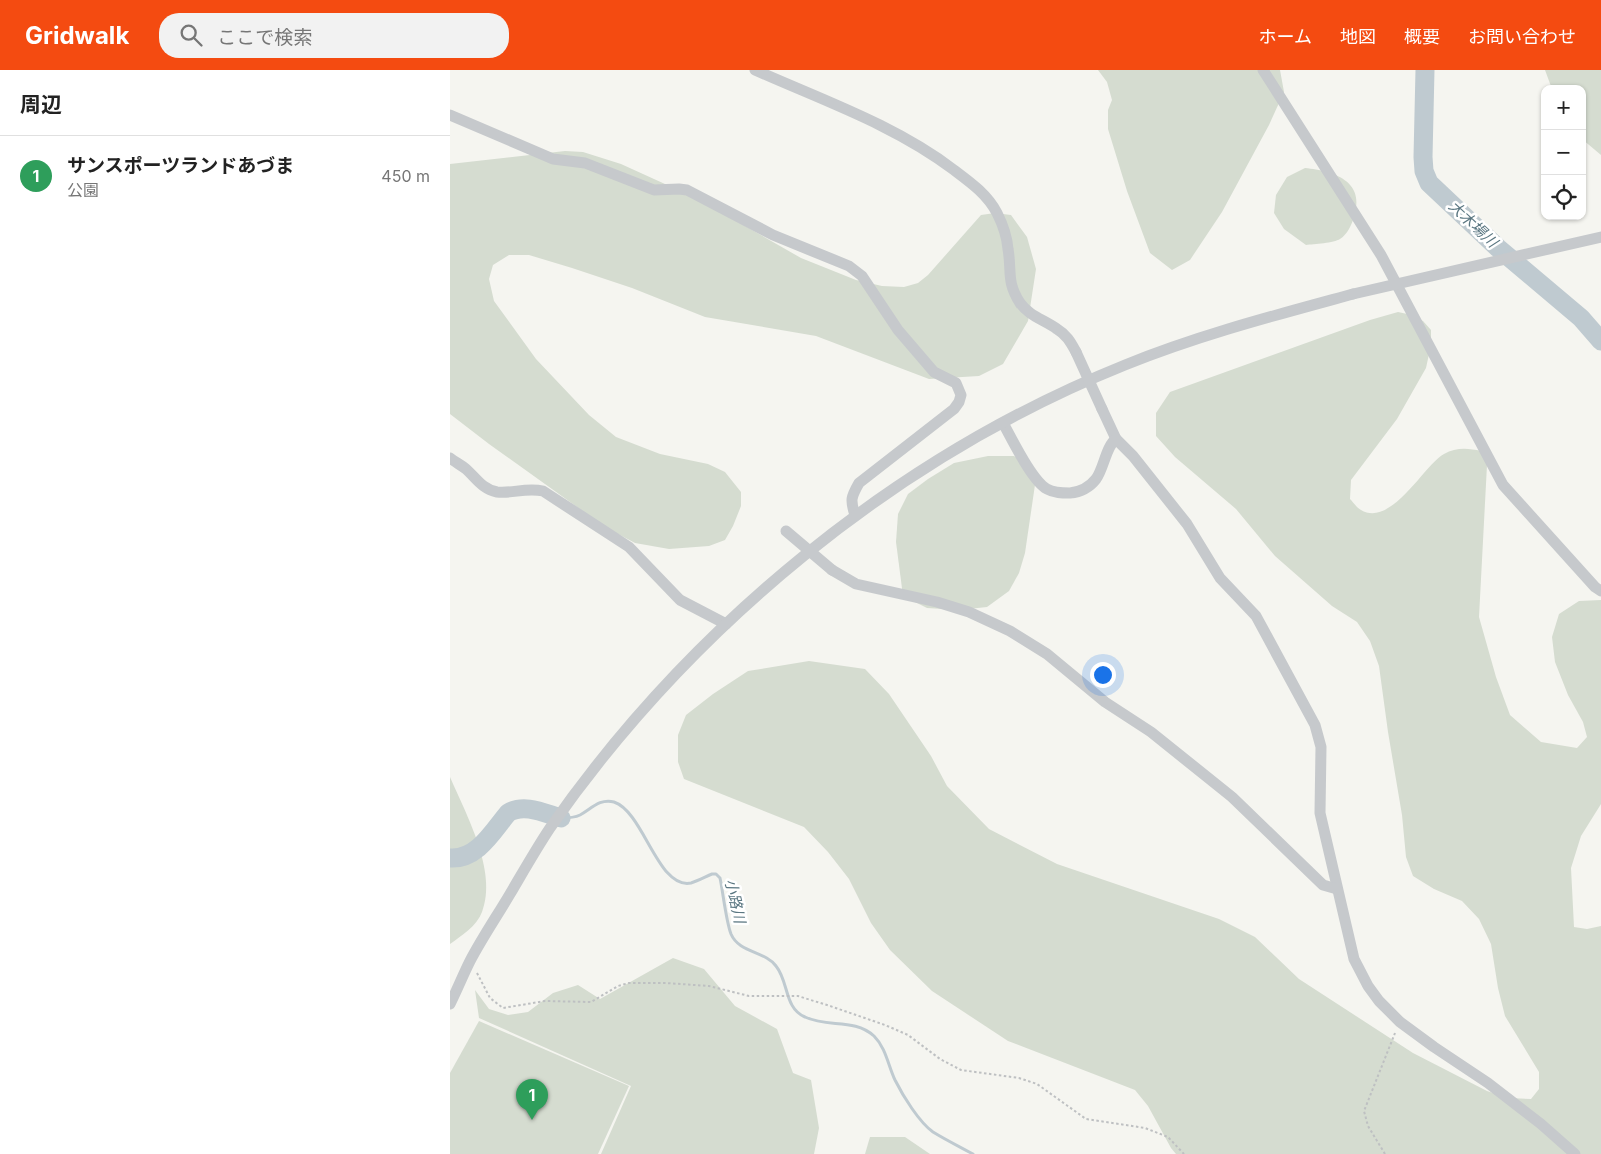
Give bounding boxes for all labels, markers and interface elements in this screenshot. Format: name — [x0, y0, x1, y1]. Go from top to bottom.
search box — [159, 13, 509, 58]
text: Gridwalk — [25, 21, 129, 50]
icon: search — [177, 21, 205, 49]
text: ここで検索 — [217, 26, 312, 49]
text: ホーム — [1259, 26, 1312, 47]
text: 地図 — [1340, 26, 1376, 47]
text: 概要 — [1404, 26, 1440, 47]
text: お問い合わせ — [1468, 26, 1576, 47]
map controls — [1541, 85, 1586, 220]
button: + — [1541, 85, 1586, 130]
text: 周辺 — [20, 92, 62, 117]
button: − — [1541, 130, 1586, 175]
text: サンスポーツランドあづま — [67, 154, 294, 177]
text: 1 — [33, 166, 39, 186]
text: 450 m — [381, 166, 430, 186]
button: locate — [1541, 175, 1586, 220]
text: 公園 — [67, 180, 99, 200]
water label: 大木場川 — [1445, 196, 1503, 252]
your location — [1090, 662, 1116, 688]
water label: 小路川 — [721, 877, 750, 927]
pin: 1 — [516, 1079, 548, 1120]

